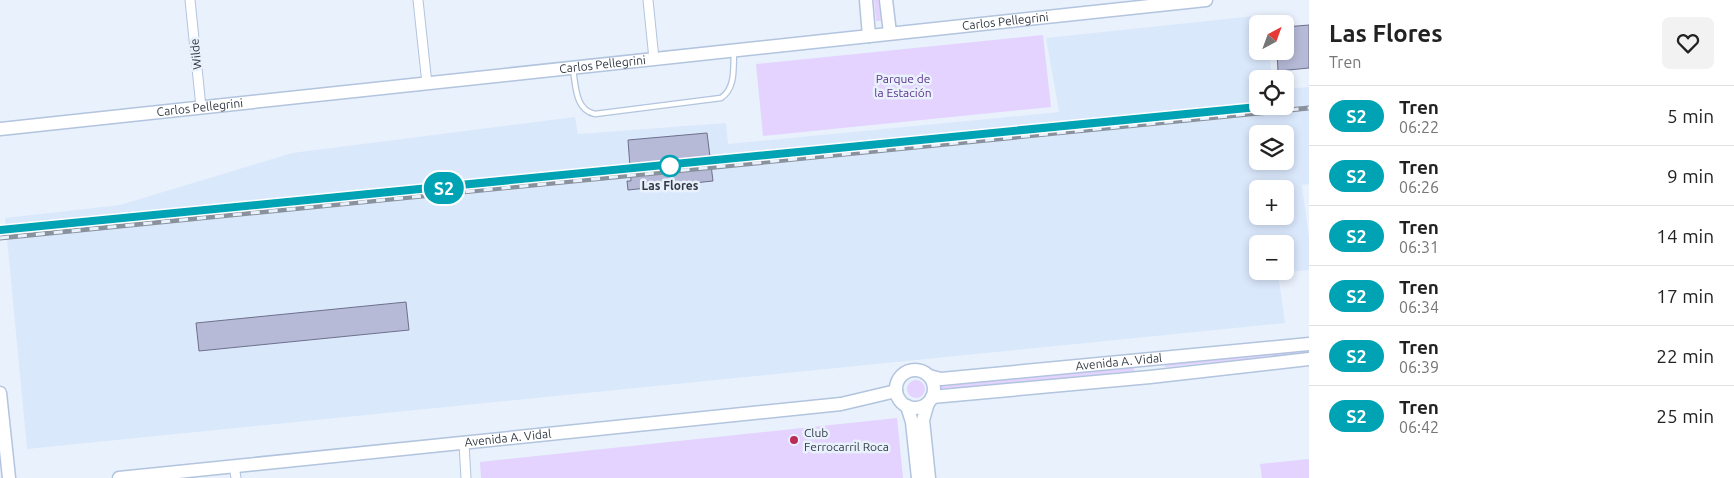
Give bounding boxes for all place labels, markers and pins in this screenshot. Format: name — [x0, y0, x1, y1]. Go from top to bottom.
marker: Las Flores — [659, 155, 681, 177]
place label: Las Flores — [642, 179, 699, 192]
place label: Club Ferrocarril Roca — [804, 426, 889, 453]
marker: Club Ferrocarril Roca — [788, 434, 800, 446]

